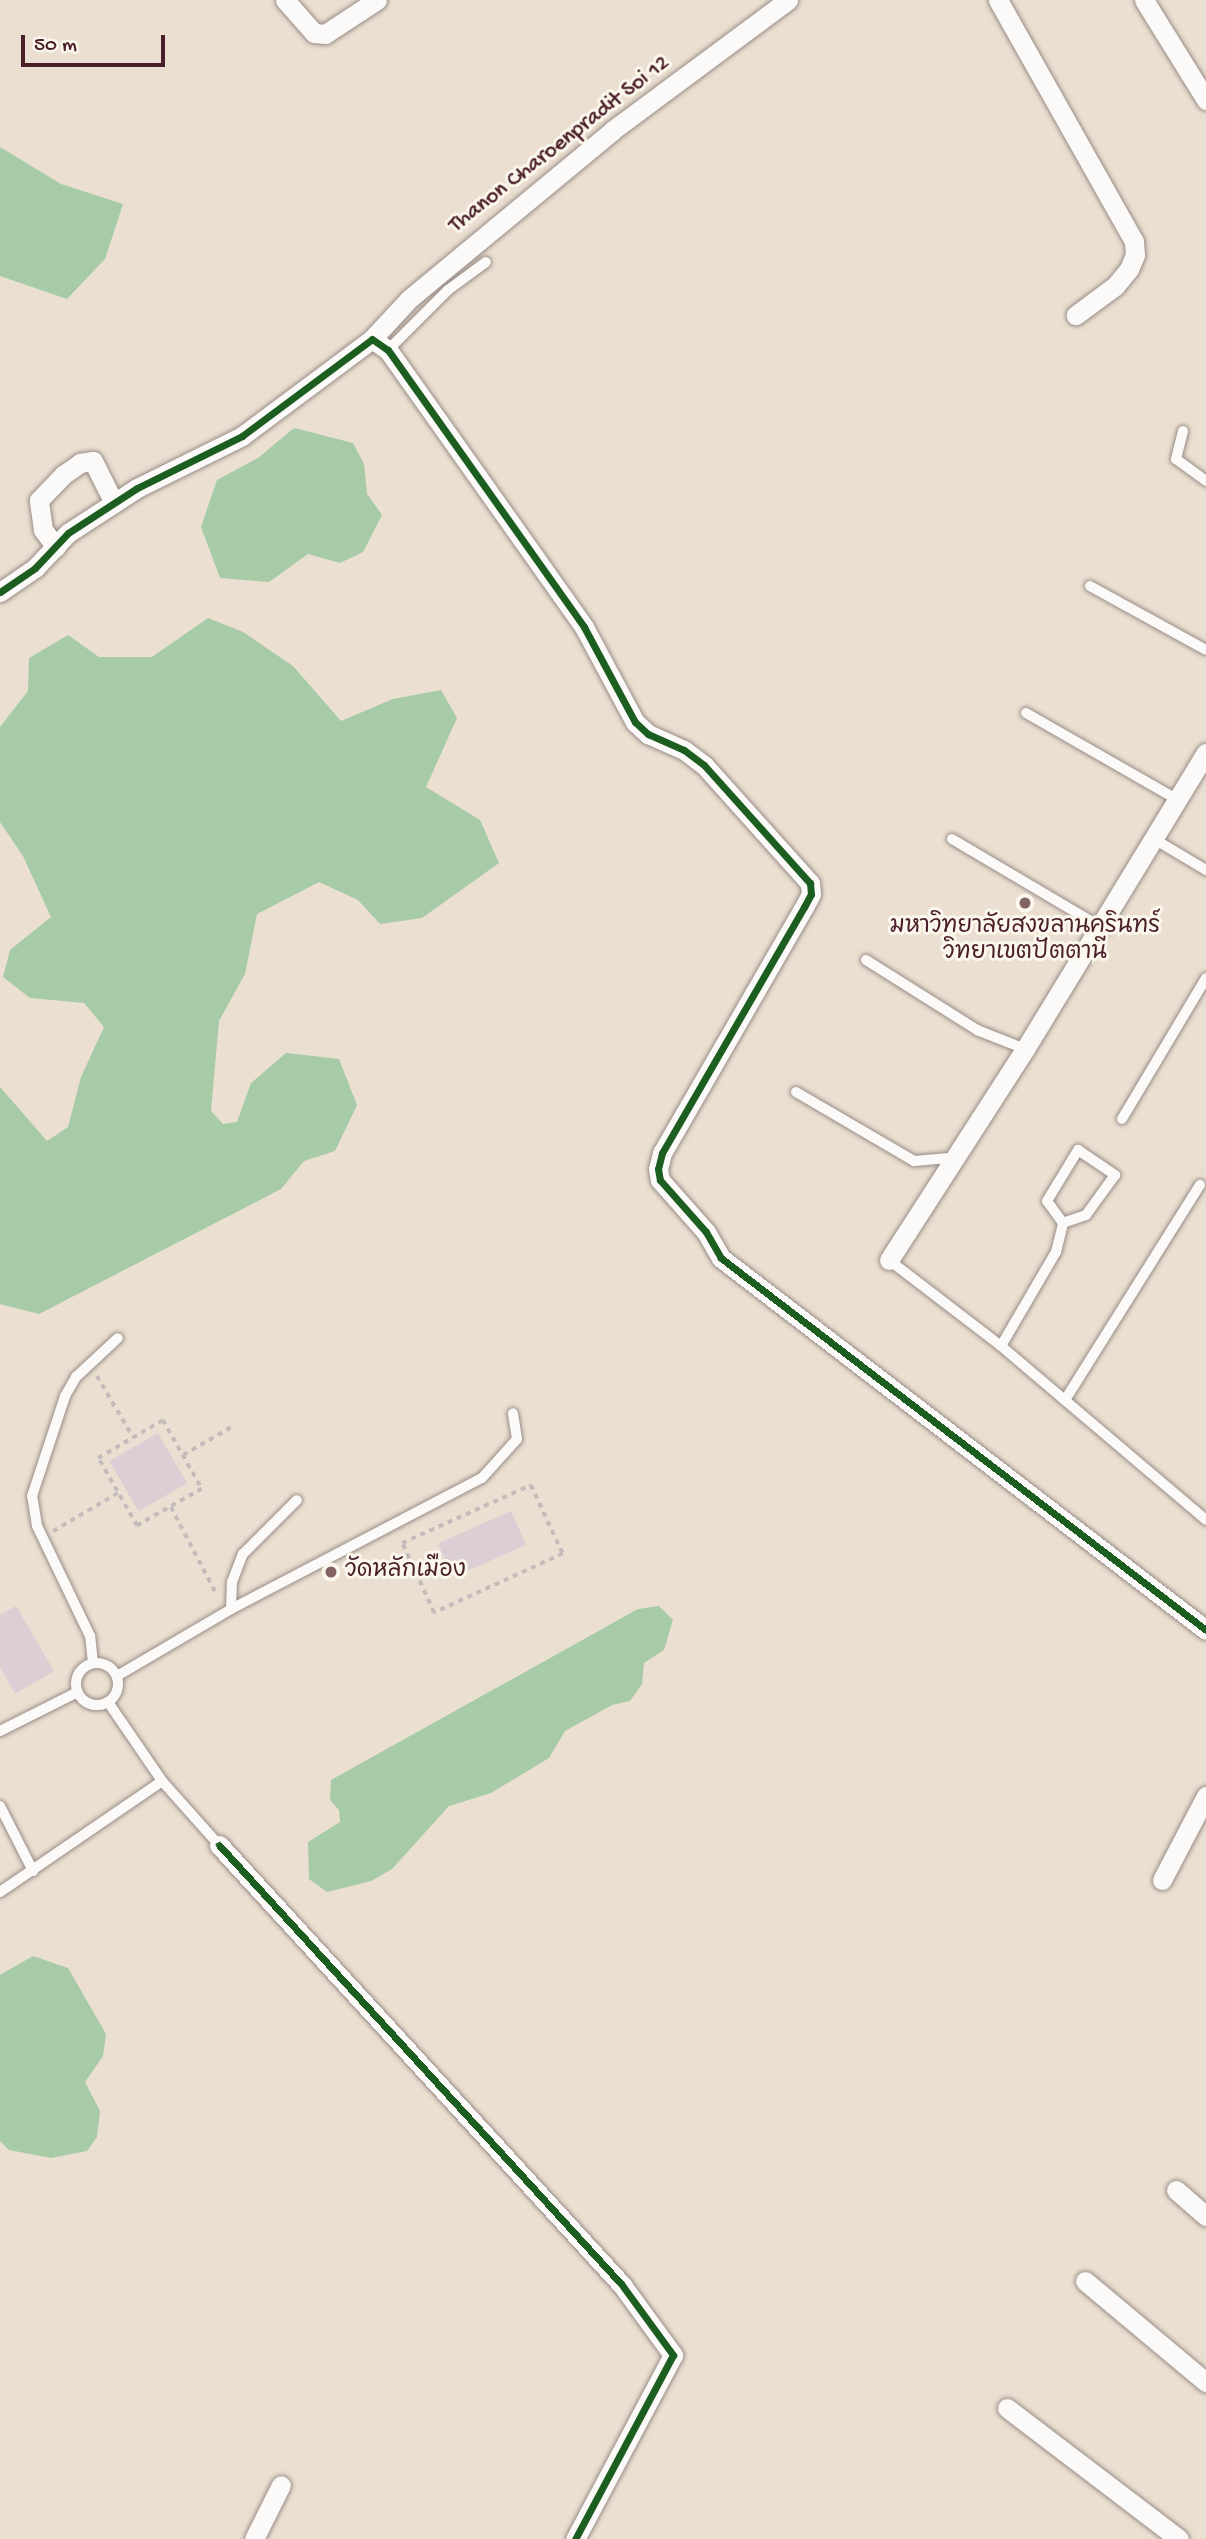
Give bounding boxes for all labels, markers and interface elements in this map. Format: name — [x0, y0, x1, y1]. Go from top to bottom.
scale bar — [24, 21, 168, 65]
text: 50 m — [34, 34, 77, 59]
street label: Thanon Charoenpradit Soi 12 — [444, 50, 676, 240]
marker: มหาวิทยาลัยสงขลานครินทร์ วิทยาเขตปัตตานี — [1017, 895, 1033, 911]
place label: มหาวิทยาลัยสงขลานครินทร์ วิทยาเขตปัตตานี — [890, 914, 1160, 968]
place label: วัดหลักเมือง — [345, 1558, 466, 1586]
marker: วัดหลักเมือง — [323, 1564, 339, 1580]

